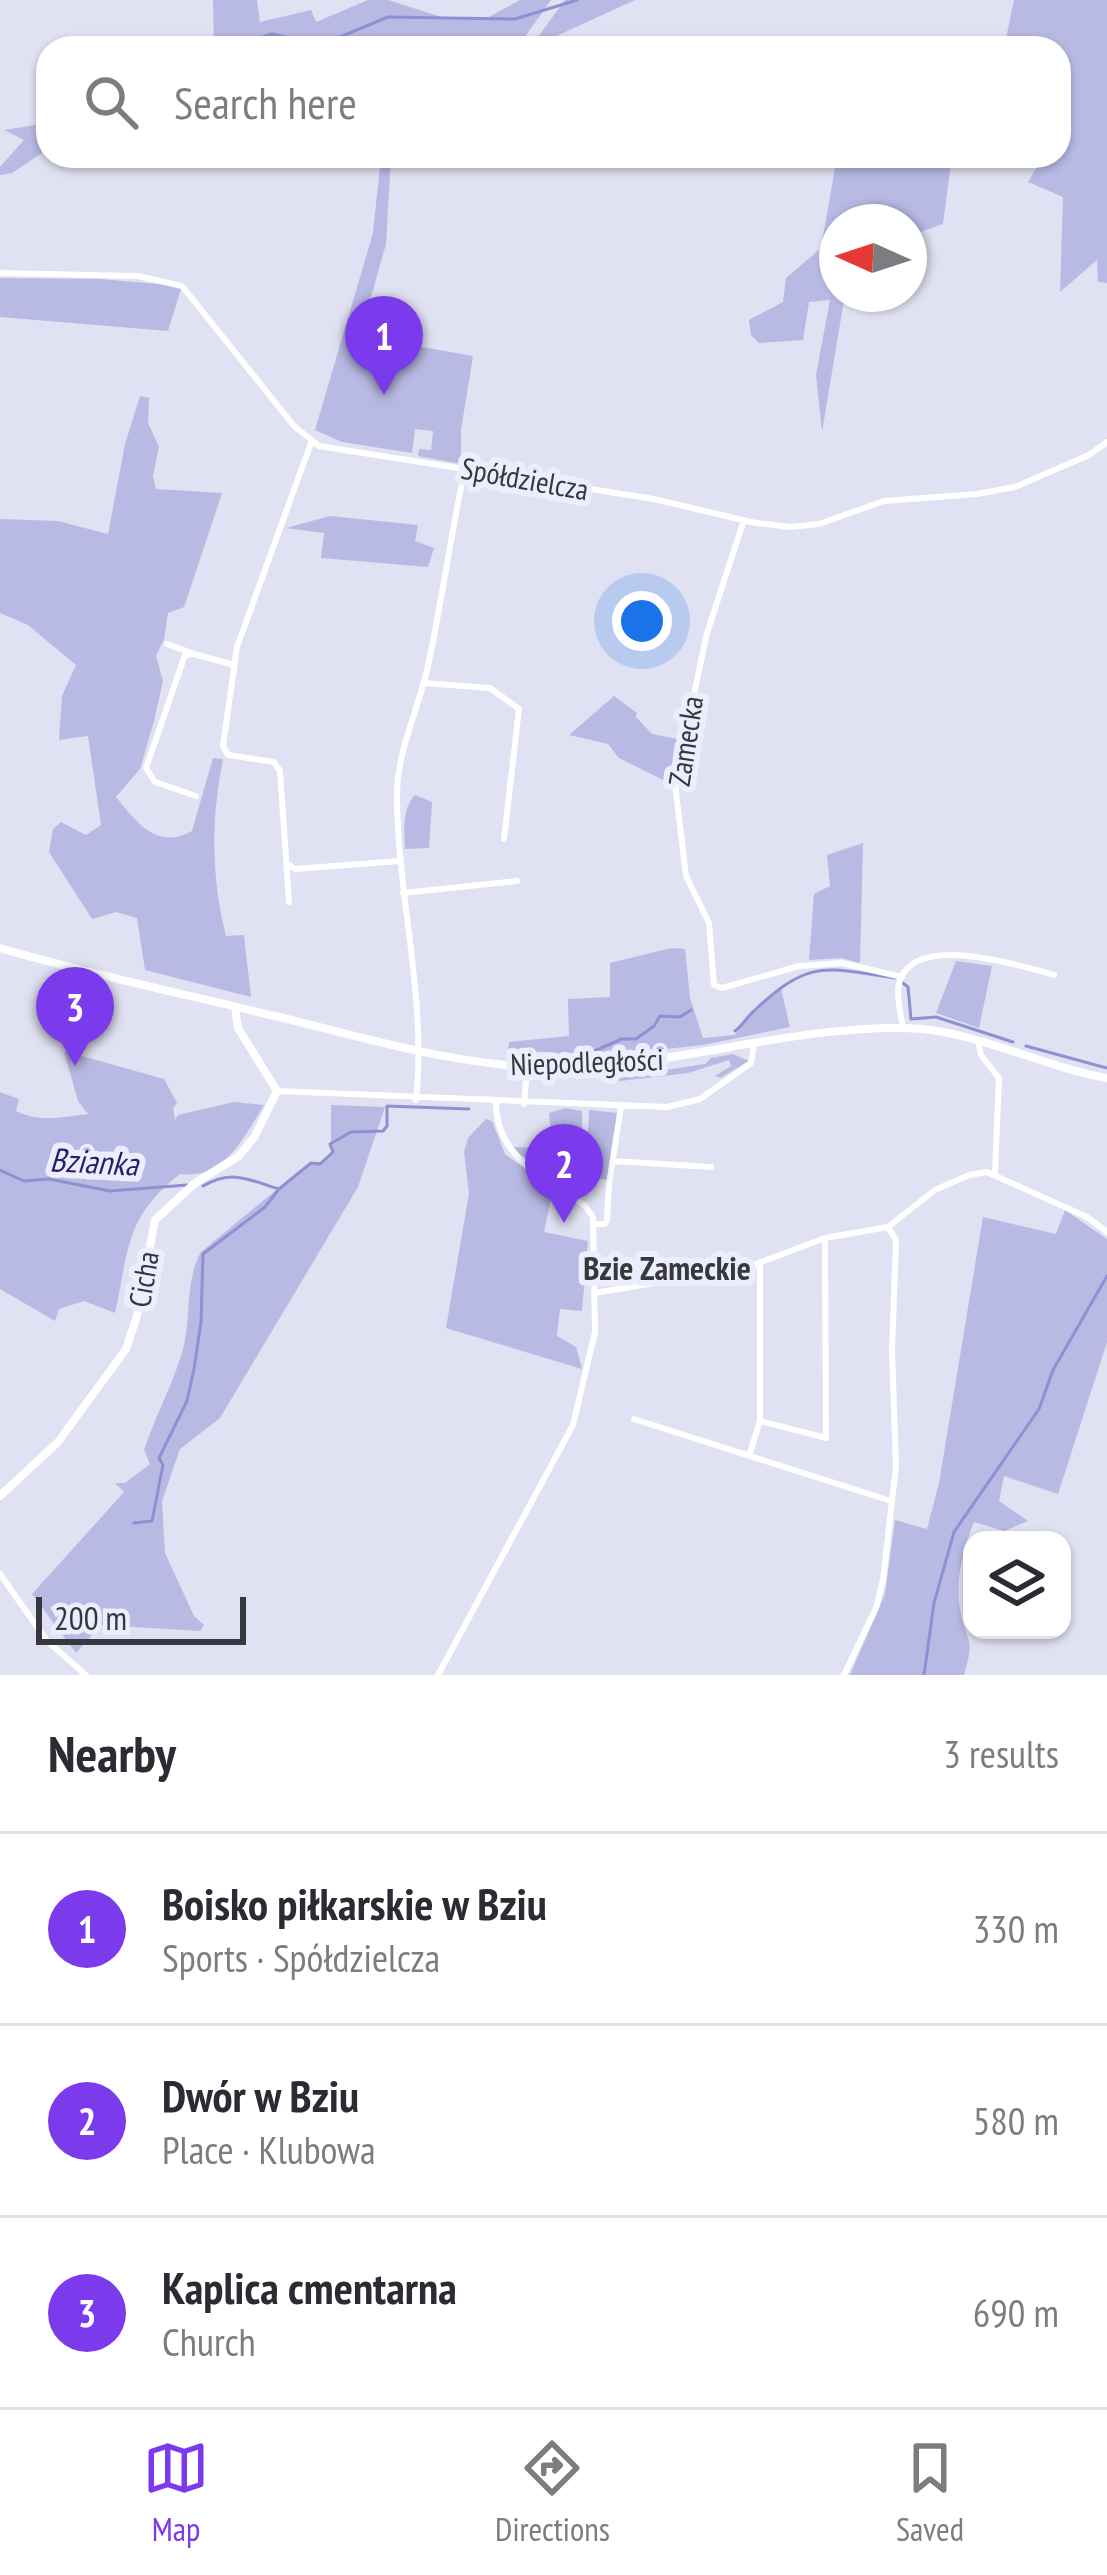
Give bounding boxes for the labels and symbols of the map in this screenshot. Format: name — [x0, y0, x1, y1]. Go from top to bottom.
north arrow — [819, 204, 927, 312]
pin: 1 — [345, 296, 423, 395]
street label: Spółdzielcza — [458, 448, 592, 508]
your location — [612, 591, 672, 651]
street label: Zamecka — [659, 693, 711, 789]
pin: 3 — [36, 967, 114, 1066]
street label: Niepodległości — [510, 1039, 664, 1083]
pin: 2 — [525, 1124, 603, 1223]
water label: Bzianka — [49, 1137, 141, 1185]
district label: Bzie Zameckie — [583, 1246, 751, 1289]
street label: Cicha — [119, 1248, 167, 1310]
scale bar — [36, 1591, 246, 1644]

